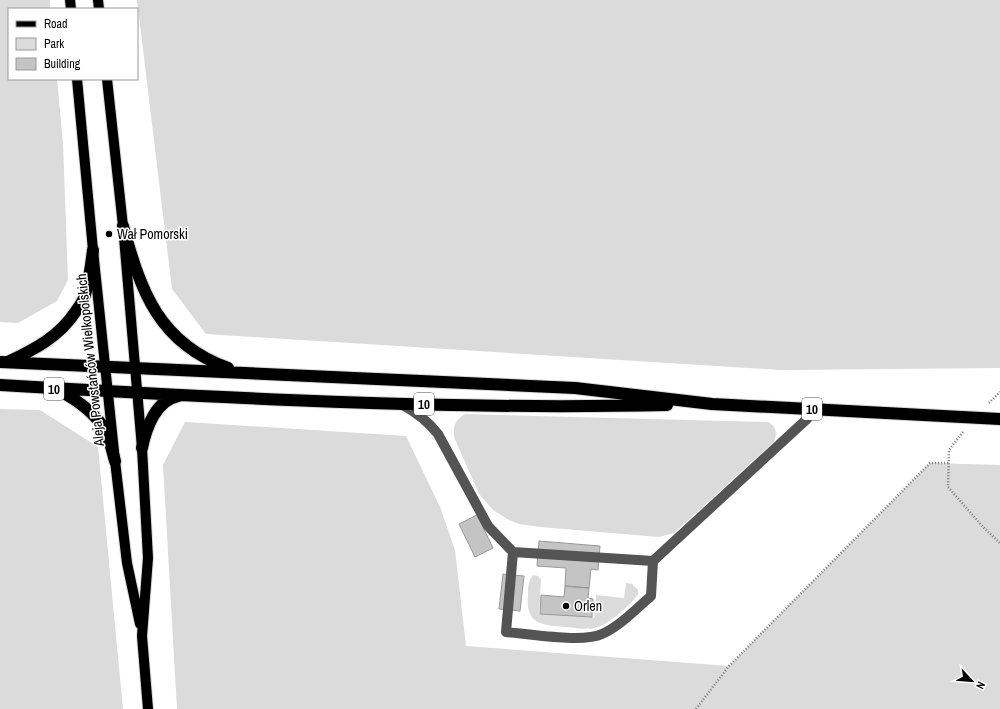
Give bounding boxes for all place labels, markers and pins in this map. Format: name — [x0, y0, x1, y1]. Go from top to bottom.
place label: Wał Pomorski — [117, 225, 188, 243]
marker: Wał Pomorski — [104, 229, 114, 239]
place label: Orlen — [574, 597, 602, 615]
marker: Orlen — [561, 601, 571, 611]

